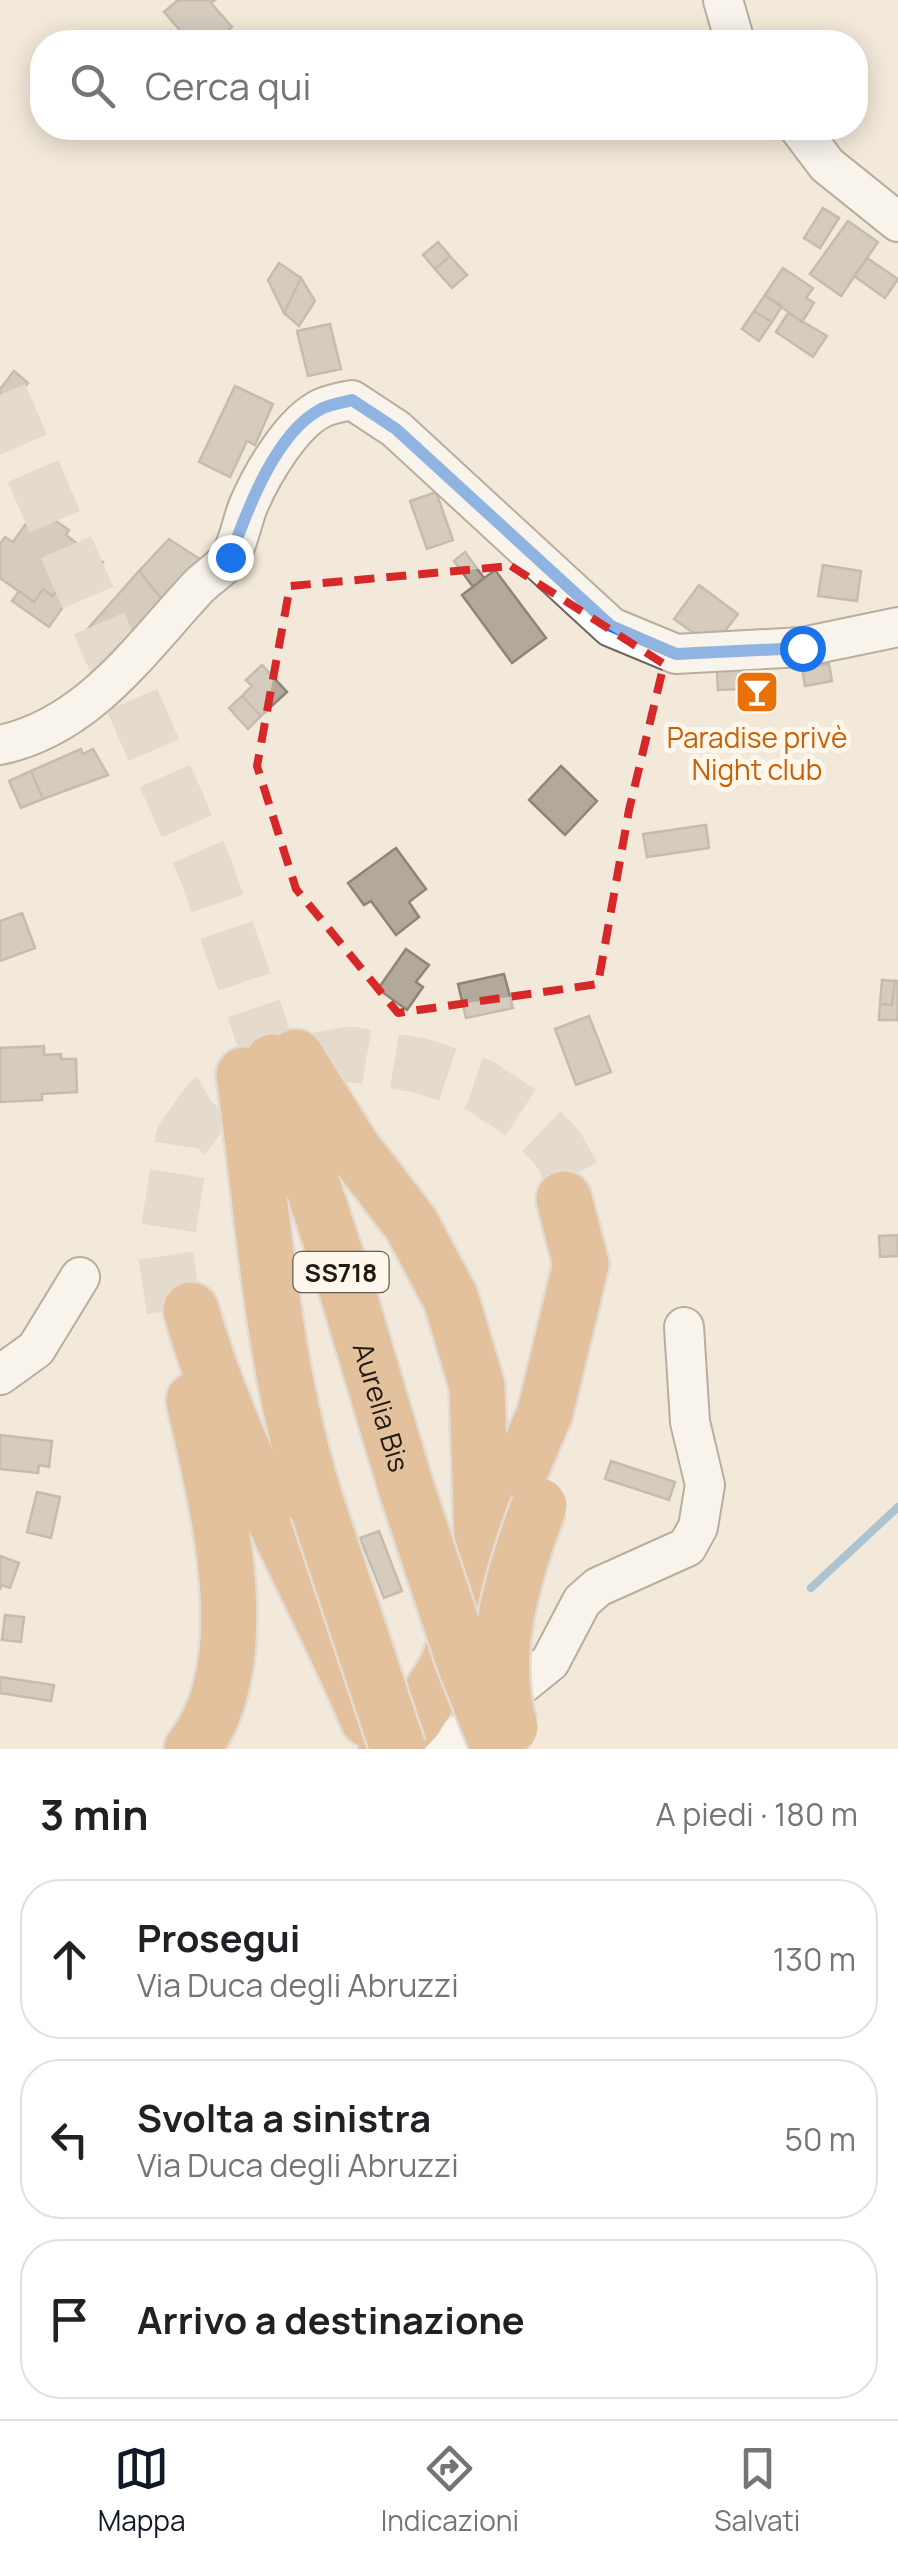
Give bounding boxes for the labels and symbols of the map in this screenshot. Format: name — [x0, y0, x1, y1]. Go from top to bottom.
route end — [208, 535, 254, 581]
route start — [780, 626, 826, 672]
bar icon: Paradise privè Night club — [734, 669, 780, 715]
place label: Paradise privè Night club — [667, 718, 847, 788]
road number: SS718 — [294, 1252, 388, 1292]
street label: Aurelia Bis — [345, 1338, 419, 1476]

